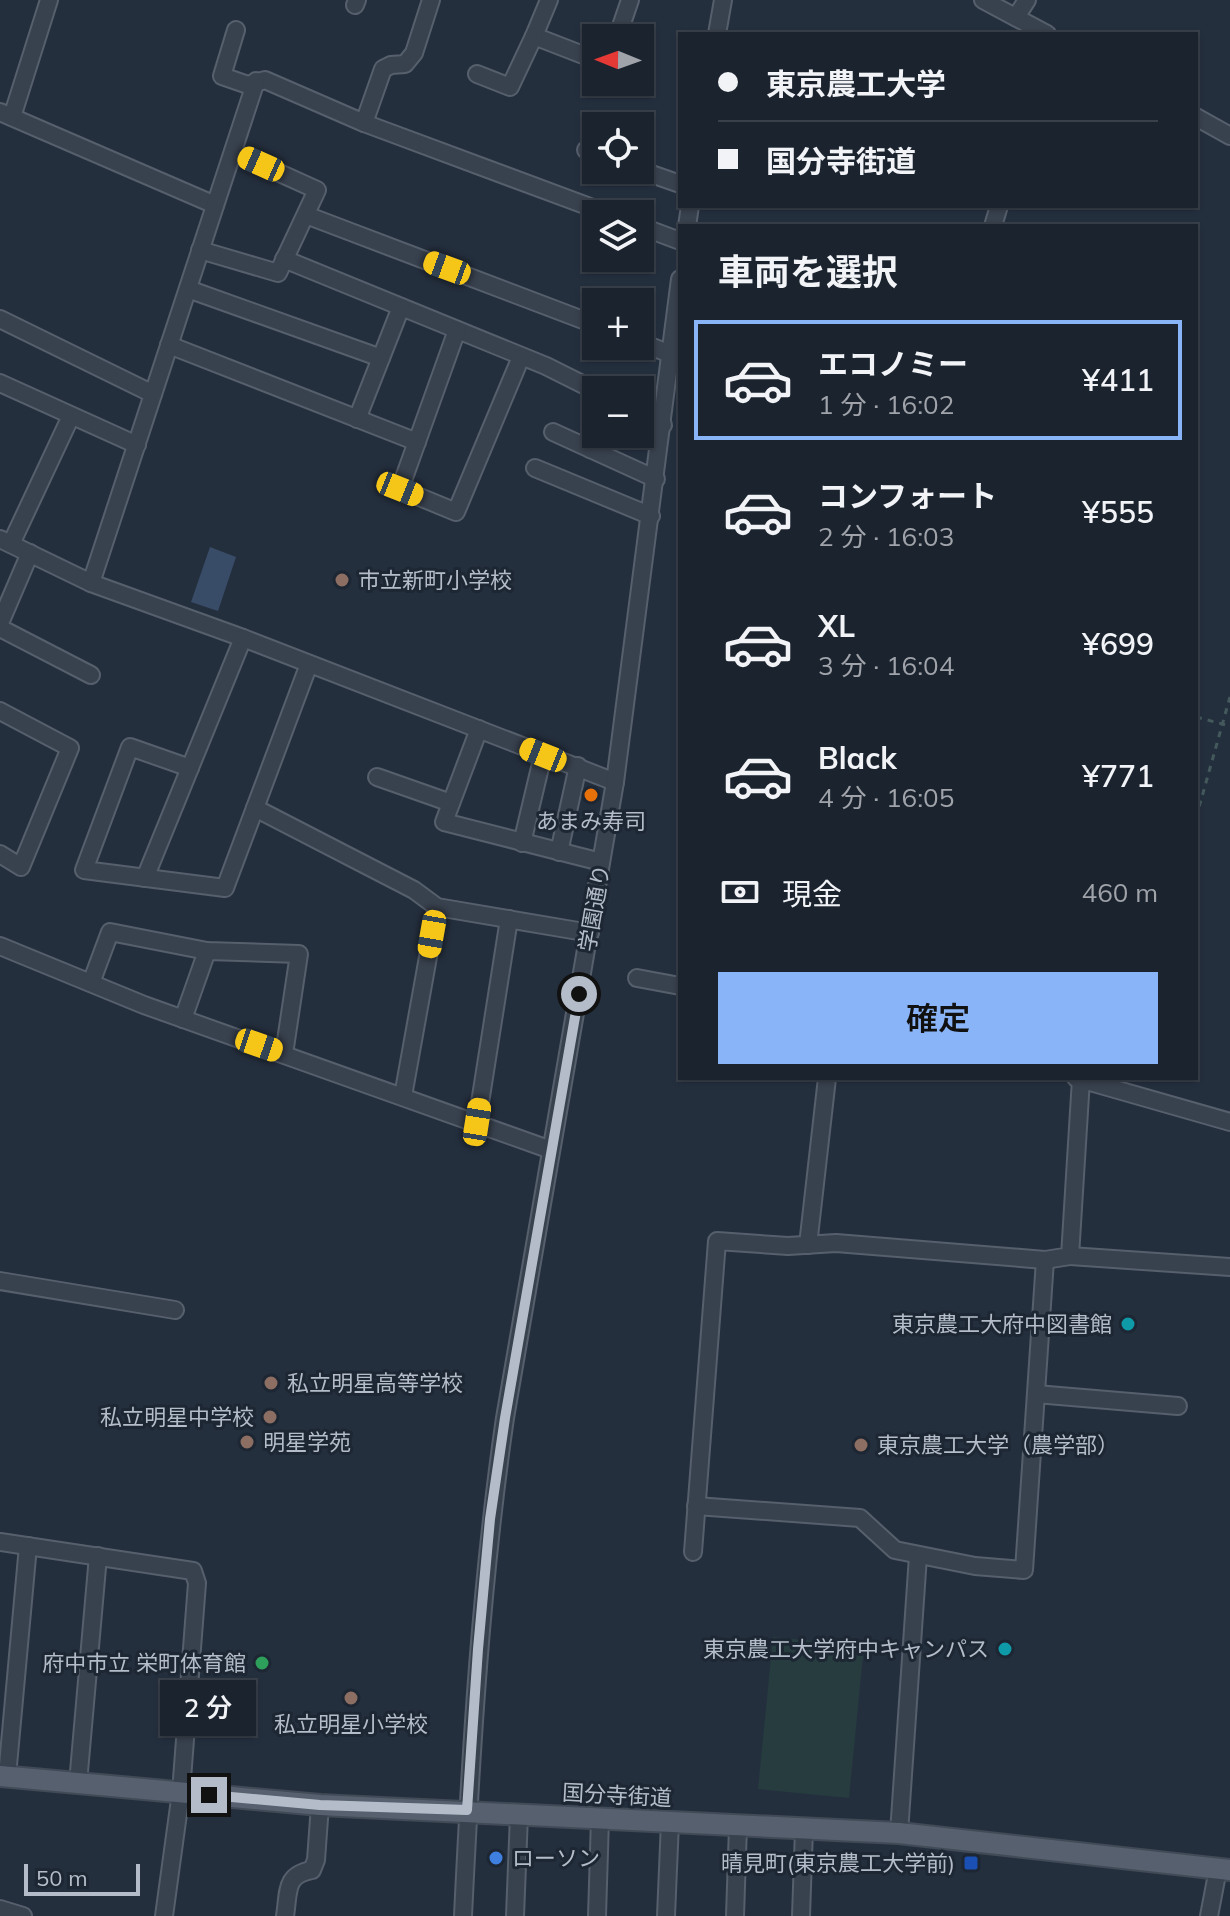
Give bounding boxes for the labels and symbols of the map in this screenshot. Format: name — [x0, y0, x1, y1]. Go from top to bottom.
north arrow — [582, 24, 654, 96]
car — [234, 143, 288, 185]
car — [420, 249, 474, 287]
car — [373, 469, 427, 509]
place label: 市立新町小学校 — [358, 566, 512, 594]
marker: 市立新町小学校 — [333, 571, 351, 589]
car — [516, 735, 570, 775]
marker: あまみ寿司 — [582, 786, 600, 804]
place label: あまみ寿司 — [536, 807, 646, 835]
street label: 学園通り — [573, 862, 615, 954]
car — [416, 908, 448, 960]
route start — [561, 976, 597, 1012]
car — [232, 1026, 286, 1064]
car — [461, 1096, 493, 1148]
place label: 東京農工大府中図書館 — [892, 1310, 1112, 1338]
marker: 東京農工大府中図書館 — [1119, 1315, 1137, 1333]
place label: 私立明星高等学校 — [287, 1369, 463, 1397]
marker: 私立明星高等学校 — [262, 1374, 280, 1392]
place label: 私立明星中学校 — [100, 1403, 254, 1431]
marker: 私立明星中学校 — [261, 1408, 279, 1426]
place label: 明星学苑 — [263, 1428, 351, 1456]
place label: 東京農工大学（農学部） — [877, 1431, 1119, 1459]
marker: 明星学苑 — [238, 1433, 256, 1451]
marker: 東京農工大学（農学部） — [852, 1436, 870, 1454]
place label: 東京農工大学府中キャンパス — [703, 1635, 989, 1663]
marker: 東京農工大学府中キャンパス — [996, 1640, 1014, 1658]
place label: 府中市立 栄町体育館 — [42, 1649, 246, 1677]
marker: 府中市立 栄町体育館 — [253, 1654, 271, 1672]
callout: 2 分 — [161, 1679, 257, 1735]
marker: 私立明星小学校 — [342, 1689, 360, 1707]
place label: 私立明星小学校 — [274, 1710, 428, 1738]
route end — [191, 1777, 227, 1813]
street label: 国分寺街道 — [561, 1778, 673, 1812]
place label: ローソン — [512, 1844, 600, 1872]
marker: ローソン — [487, 1849, 505, 1867]
place label: 晴見町(東京農工大学前) — [721, 1849, 955, 1877]
marker: 晴見町(東京農工大学前) — [962, 1854, 980, 1872]
scale bar — [24, 1860, 140, 1896]

